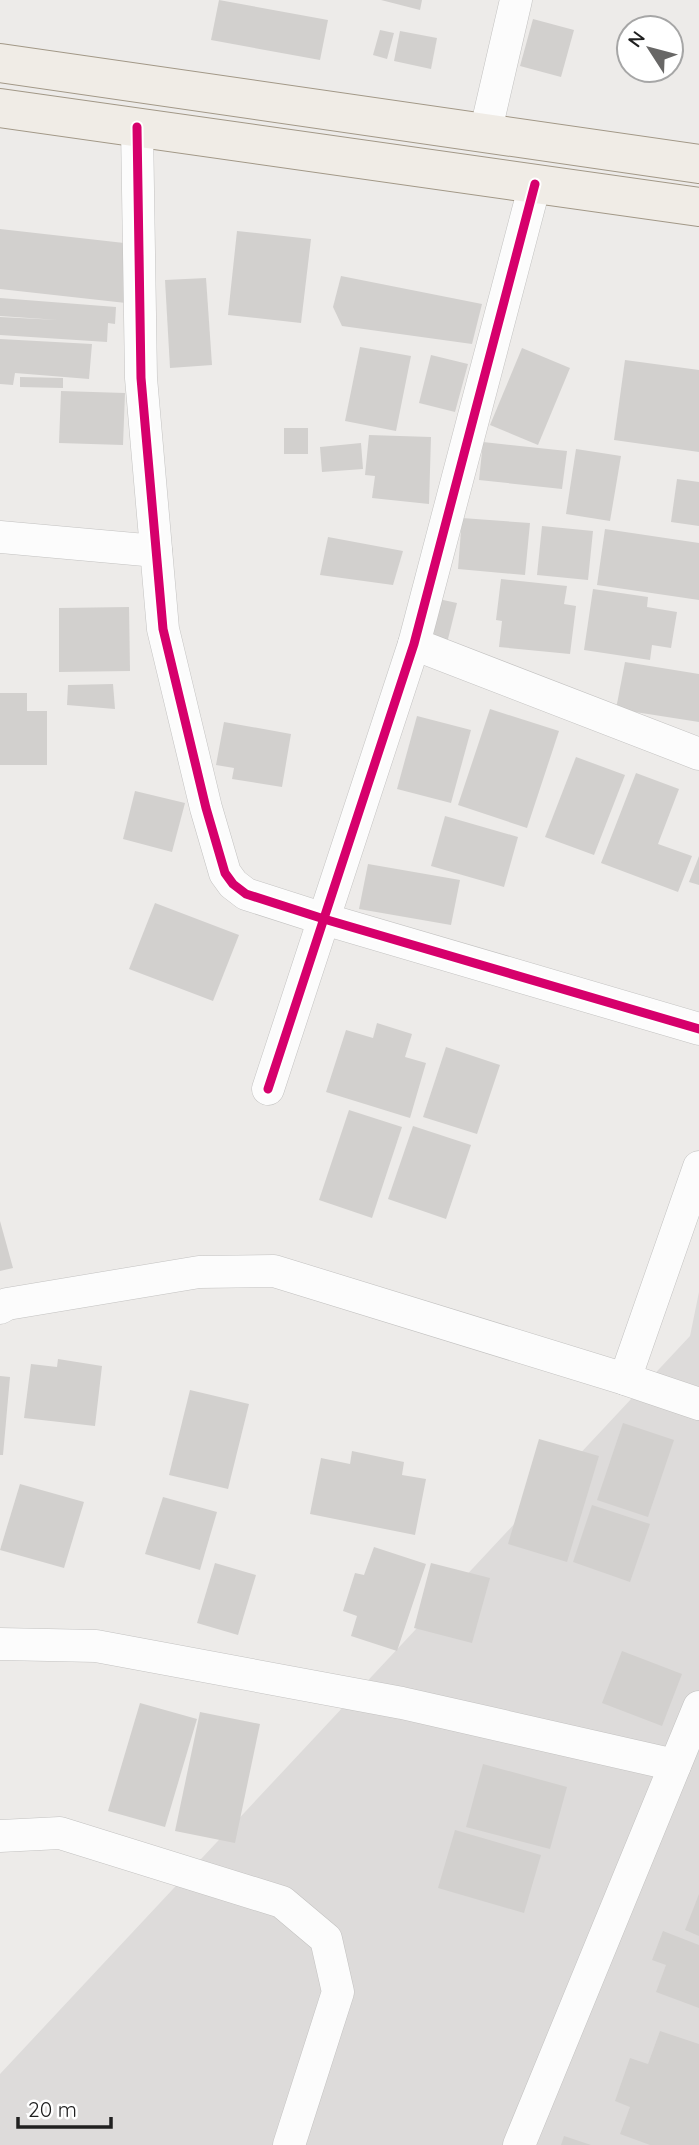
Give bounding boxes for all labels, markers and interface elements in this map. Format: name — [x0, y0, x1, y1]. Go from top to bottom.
north arrow — [615, 14, 685, 84]
text: N — [622, 26, 650, 52]
scale bar — [18, 2086, 110, 2130]
text: 20 m — [28, 2096, 77, 2122]

